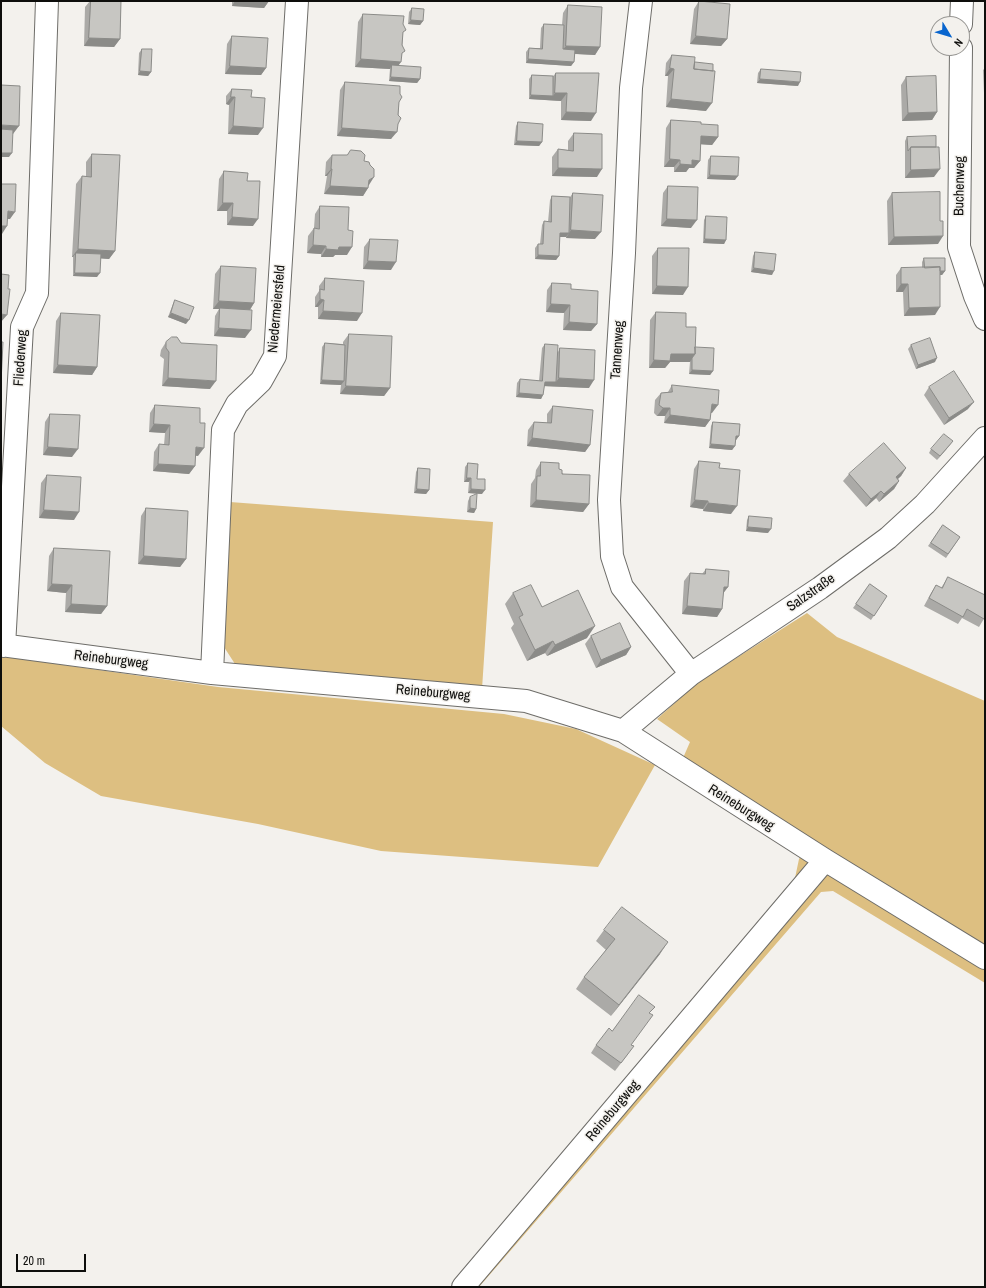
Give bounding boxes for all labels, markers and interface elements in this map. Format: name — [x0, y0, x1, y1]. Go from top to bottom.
north arrow — [930, 16, 970, 56]
text: N — [951, 36, 966, 50]
street label: Buchenweg — [951, 156, 969, 216]
street label: Niedermeiersfeld — [265, 264, 289, 354]
street label: Tannenweg — [608, 320, 628, 380]
street label: Fliederweg — [11, 329, 31, 387]
street label: Salzstraße — [784, 570, 838, 616]
street label: Reineburgweg — [73, 647, 149, 673]
street label: Reineburgweg — [395, 681, 471, 705]
street label: Reineburgweg — [705, 781, 777, 835]
street label: Reineburgweg — [583, 1077, 643, 1145]
scale bar — [18, 1246, 88, 1272]
text: 20 m — [23, 1253, 45, 1269]

